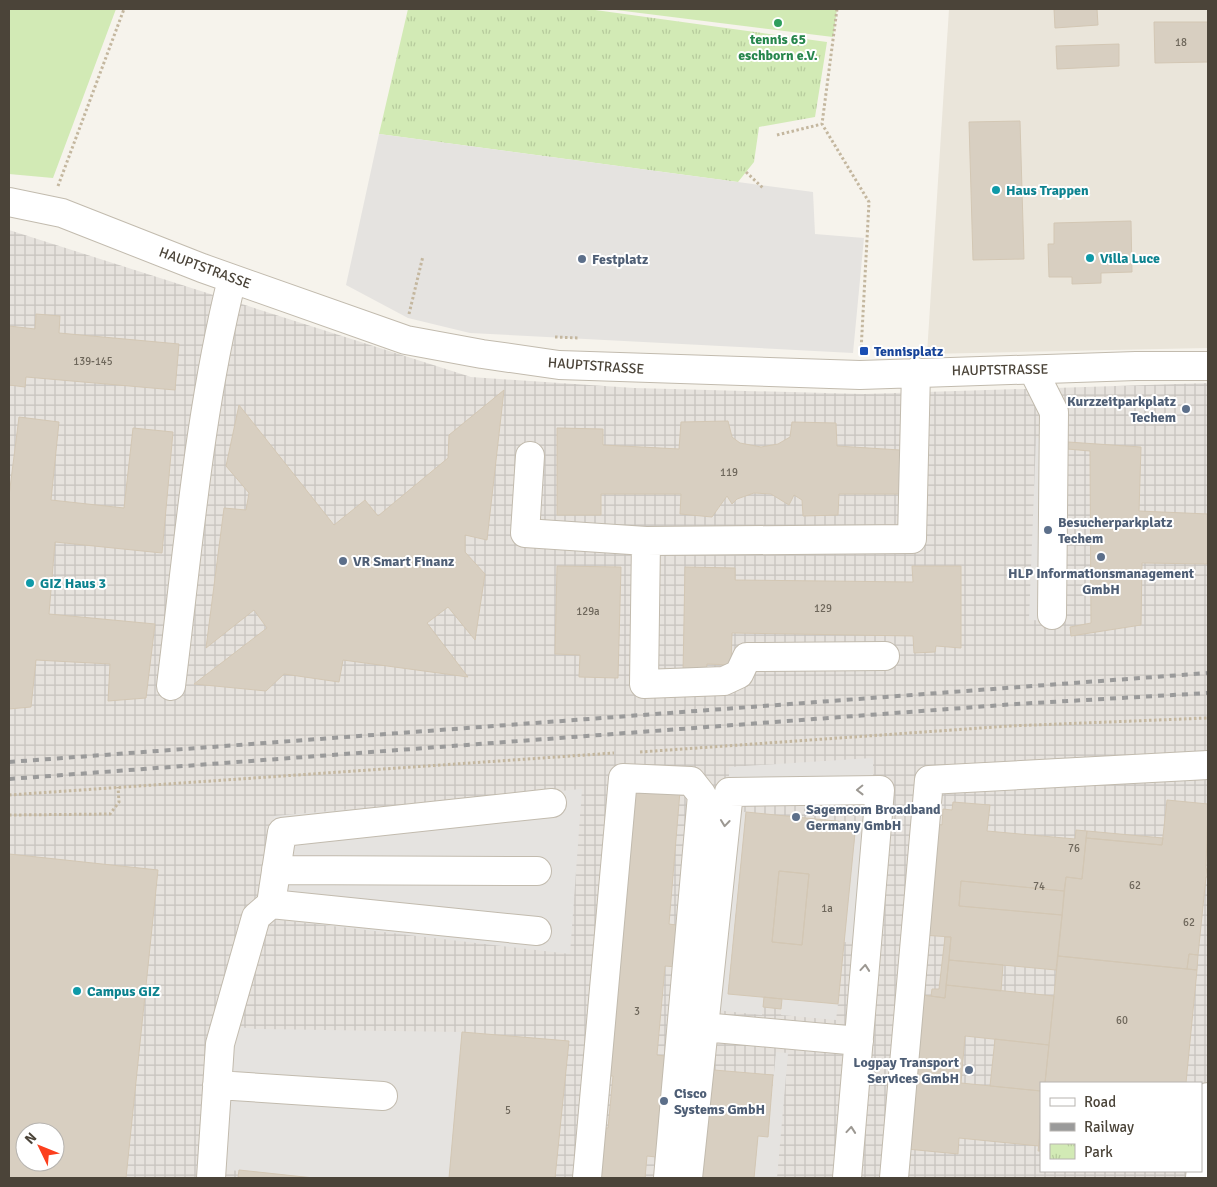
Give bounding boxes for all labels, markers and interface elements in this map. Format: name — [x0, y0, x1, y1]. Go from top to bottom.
marker: tennis 65 eschborn e.V. — [772, 17, 784, 29]
place label: tennis 65 eschborn e.V. — [738, 31, 818, 64]
house number: 18 — [1175, 36, 1187, 49]
place label: Haus Trappen — [1006, 182, 1089, 199]
marker: Haus Trappen — [990, 184, 1002, 196]
street label: HAUPTSTRASSE — [157, 243, 253, 293]
place label: Villa Luce — [1100, 250, 1160, 267]
place label: Festplatz — [592, 251, 648, 268]
marker: Villa Luce — [1084, 252, 1096, 264]
marker: Festplatz — [576, 253, 588, 265]
place label: Tennisplatz — [874, 343, 943, 360]
marker: Tennisplatz — [858, 345, 870, 357]
street label: HAUPTSTRASSE — [547, 354, 645, 378]
house number: 139-145 — [73, 355, 113, 368]
street label: HAUPTSTRASSE — [952, 361, 1049, 379]
place label: Kurzzeitparkplatz Techem — [1067, 393, 1176, 426]
marker: Kurzzeitparkplatz Techem — [1180, 403, 1192, 415]
house number: 119 — [720, 466, 738, 479]
place label: Besucherparkplatz Techem — [1058, 514, 1173, 547]
marker: Besucherparkplatz Techem — [1042, 524, 1054, 536]
marker: HLP Informationsmanagement GmbH — [1095, 551, 1107, 563]
place label: VR Smart Finanz — [353, 553, 454, 570]
marker: VR Smart Finanz — [337, 555, 349, 567]
place label: HLP Informationsmanagement GmbH — [1008, 565, 1195, 598]
place label: GIZ Haus 3 — [40, 575, 106, 592]
marker: GIZ Haus 3 — [24, 577, 36, 589]
house number: 129 — [814, 602, 832, 615]
house number: 129a — [576, 605, 600, 618]
one-way arrow — [856, 785, 864, 796]
place label: Sagemcom Broadband Germany GmbH — [806, 801, 941, 834]
marker: Sagemcom Broadband Germany GmbH — [790, 811, 802, 823]
one-way arrow — [720, 819, 731, 827]
house number: 76 — [1068, 842, 1080, 855]
house number: 62 — [1129, 879, 1141, 892]
house number: 74 — [1033, 880, 1045, 893]
house number: 1a — [821, 902, 833, 915]
house number: 62 — [1183, 916, 1195, 929]
one-way arrow — [859, 963, 870, 971]
place label: Campus GIZ — [87, 983, 160, 1000]
marker: Campus GIZ — [71, 985, 83, 997]
house number: 3 — [634, 1005, 640, 1018]
house number: 60 — [1116, 1014, 1128, 1027]
place label: Logpay Transport Services GmbH — [853, 1054, 960, 1087]
marker: Logpay Transport Services GmbH — [963, 1064, 975, 1076]
legend — [1040, 1082, 1202, 1172]
place label: Cisco Systems GmbH — [674, 1085, 765, 1118]
text: Road — [1084, 1093, 1116, 1111]
marker: Cisco Systems GmbH — [658, 1095, 670, 1107]
house number: 5 — [505, 1104, 511, 1117]
text: Railway — [1084, 1118, 1134, 1136]
north arrow — [15, 1122, 65, 1172]
one-way arrow — [845, 1125, 856, 1133]
text: N — [21, 1129, 40, 1148]
text: Park — [1084, 1143, 1113, 1161]

